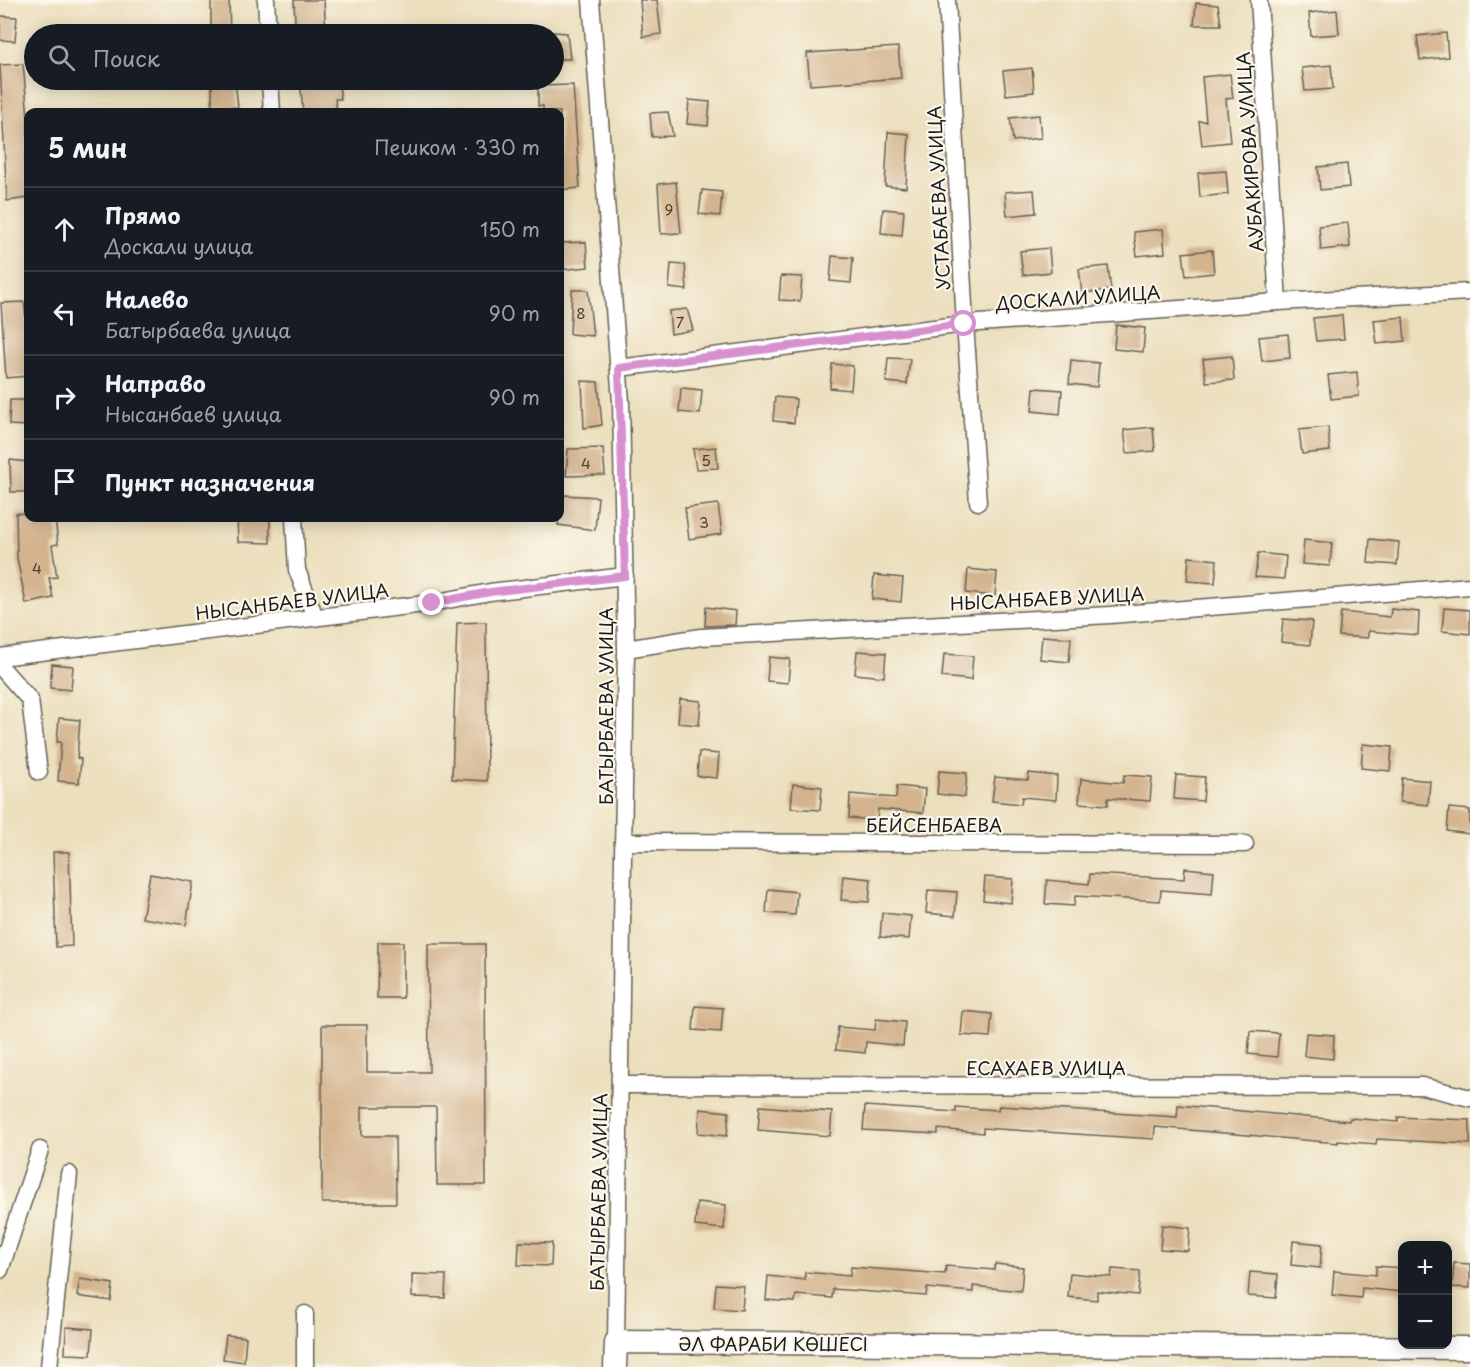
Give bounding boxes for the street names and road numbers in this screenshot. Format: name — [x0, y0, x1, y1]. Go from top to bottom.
street label: АУБАКИРОВА УЛИЦА — [1229, 51, 1269, 253]
street label: УСТАБАЕВА УЛИЦА — [920, 105, 956, 291]
street label: ДОСКАЛИ УЛИЦА — [994, 278, 1161, 316]
street label: НЫСАНБАЕВ УЛИЦА — [194, 576, 390, 626]
street label: НЫСАНБАЕВ УЛИЦА — [949, 579, 1145, 617]
street label: БАТЫРБАЕВА УЛИЦА — [592, 607, 619, 805]
street label: БЕЙСЕНБАЕВА — [866, 811, 1002, 838]
street label: ЕСАХАЕВ УЛИЦА — [966, 1054, 1126, 1081]
street label: БАТЫРБАЕВА УЛИЦА — [583, 1093, 613, 1291]
street label: ӘЛ ФАРАБИ КӨШЕСІ — [678, 1330, 868, 1357]

